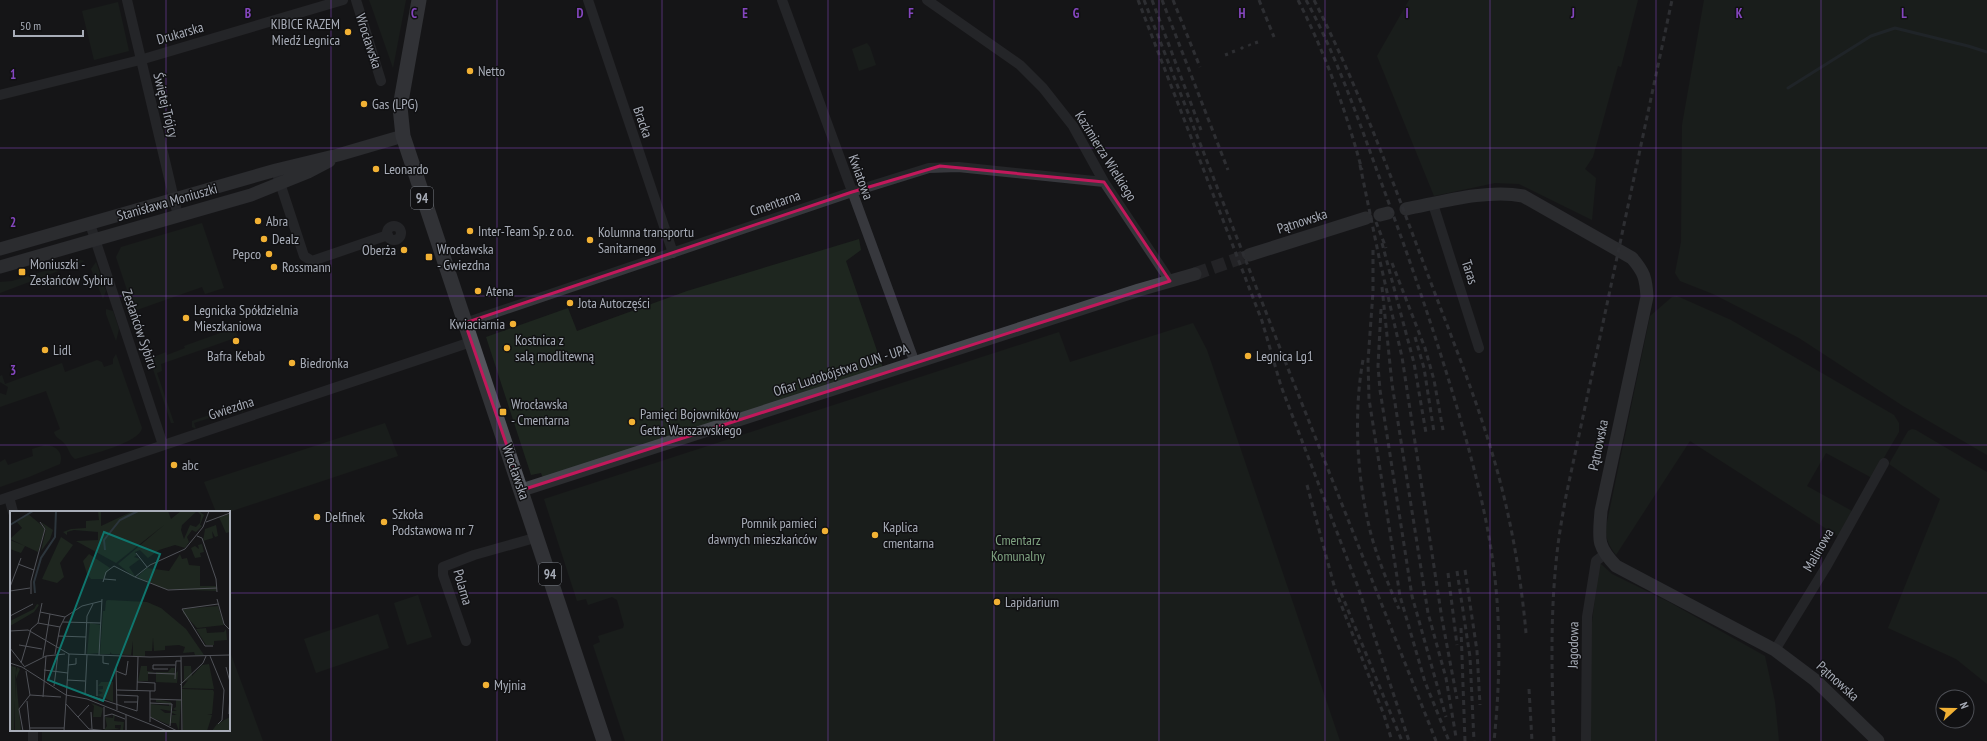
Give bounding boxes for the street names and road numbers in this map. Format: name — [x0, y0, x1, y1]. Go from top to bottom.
street label: Wrocławska — [352, 11, 386, 71]
street label: Drukarska — [154, 18, 206, 48]
street label: Świętej Trójcy — [149, 71, 183, 140]
street label: Bracka — [629, 104, 657, 140]
street label: Kazimierza Wielkiego — [1071, 107, 1141, 205]
street label: Kwiatowa — [845, 152, 877, 202]
street label: Stanisława Moniuszki — [115, 179, 219, 225]
street label: Cmentarna — [747, 186, 803, 220]
road number: 94 — [411, 187, 433, 209]
street label: Pątnowska — [1275, 204, 1329, 238]
street label: Taras — [1458, 257, 1482, 287]
street label: Zesłańców Sybiru — [118, 287, 162, 371]
street label: Ofiar Ludobójstwa OUN - UPA — [771, 339, 911, 400]
street label: Gwiezdna — [206, 392, 256, 424]
street label: Pątnowska — [1584, 418, 1612, 472]
street label: Wrocławska — [498, 442, 534, 502]
street label: Malinowa — [1799, 525, 1837, 575]
road number: 94 — [539, 563, 561, 585]
street label: Polarna — [449, 567, 477, 607]
street label: Jagodowa — [1564, 621, 1582, 670]
street label: Pątnowska — [1813, 657, 1863, 705]

